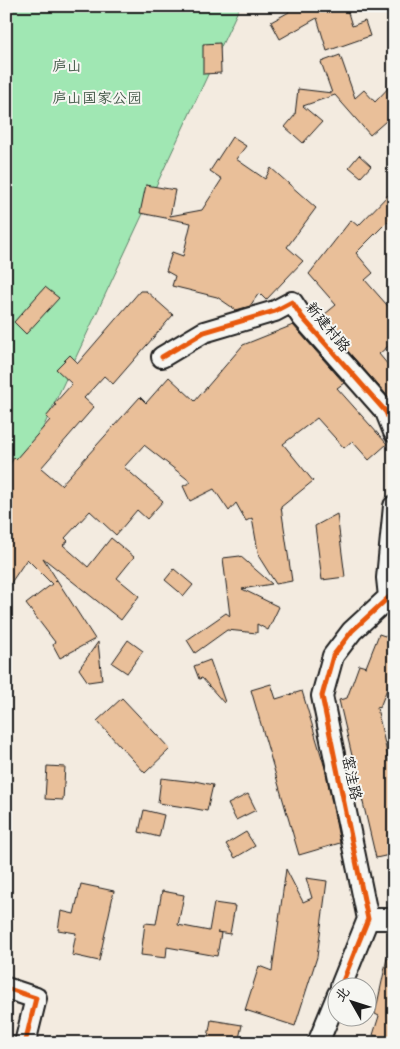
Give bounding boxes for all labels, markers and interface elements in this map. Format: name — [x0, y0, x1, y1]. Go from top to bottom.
park label: 庐山 — [52, 57, 82, 76]
park label: 庐山国家公园 — [52, 89, 142, 108]
street label: 新建村路 — [301, 298, 354, 356]
street label: 窑洼路 — [338, 754, 365, 802]
north arrow — [328, 976, 378, 1026]
text: 北 — [331, 983, 353, 1005]

